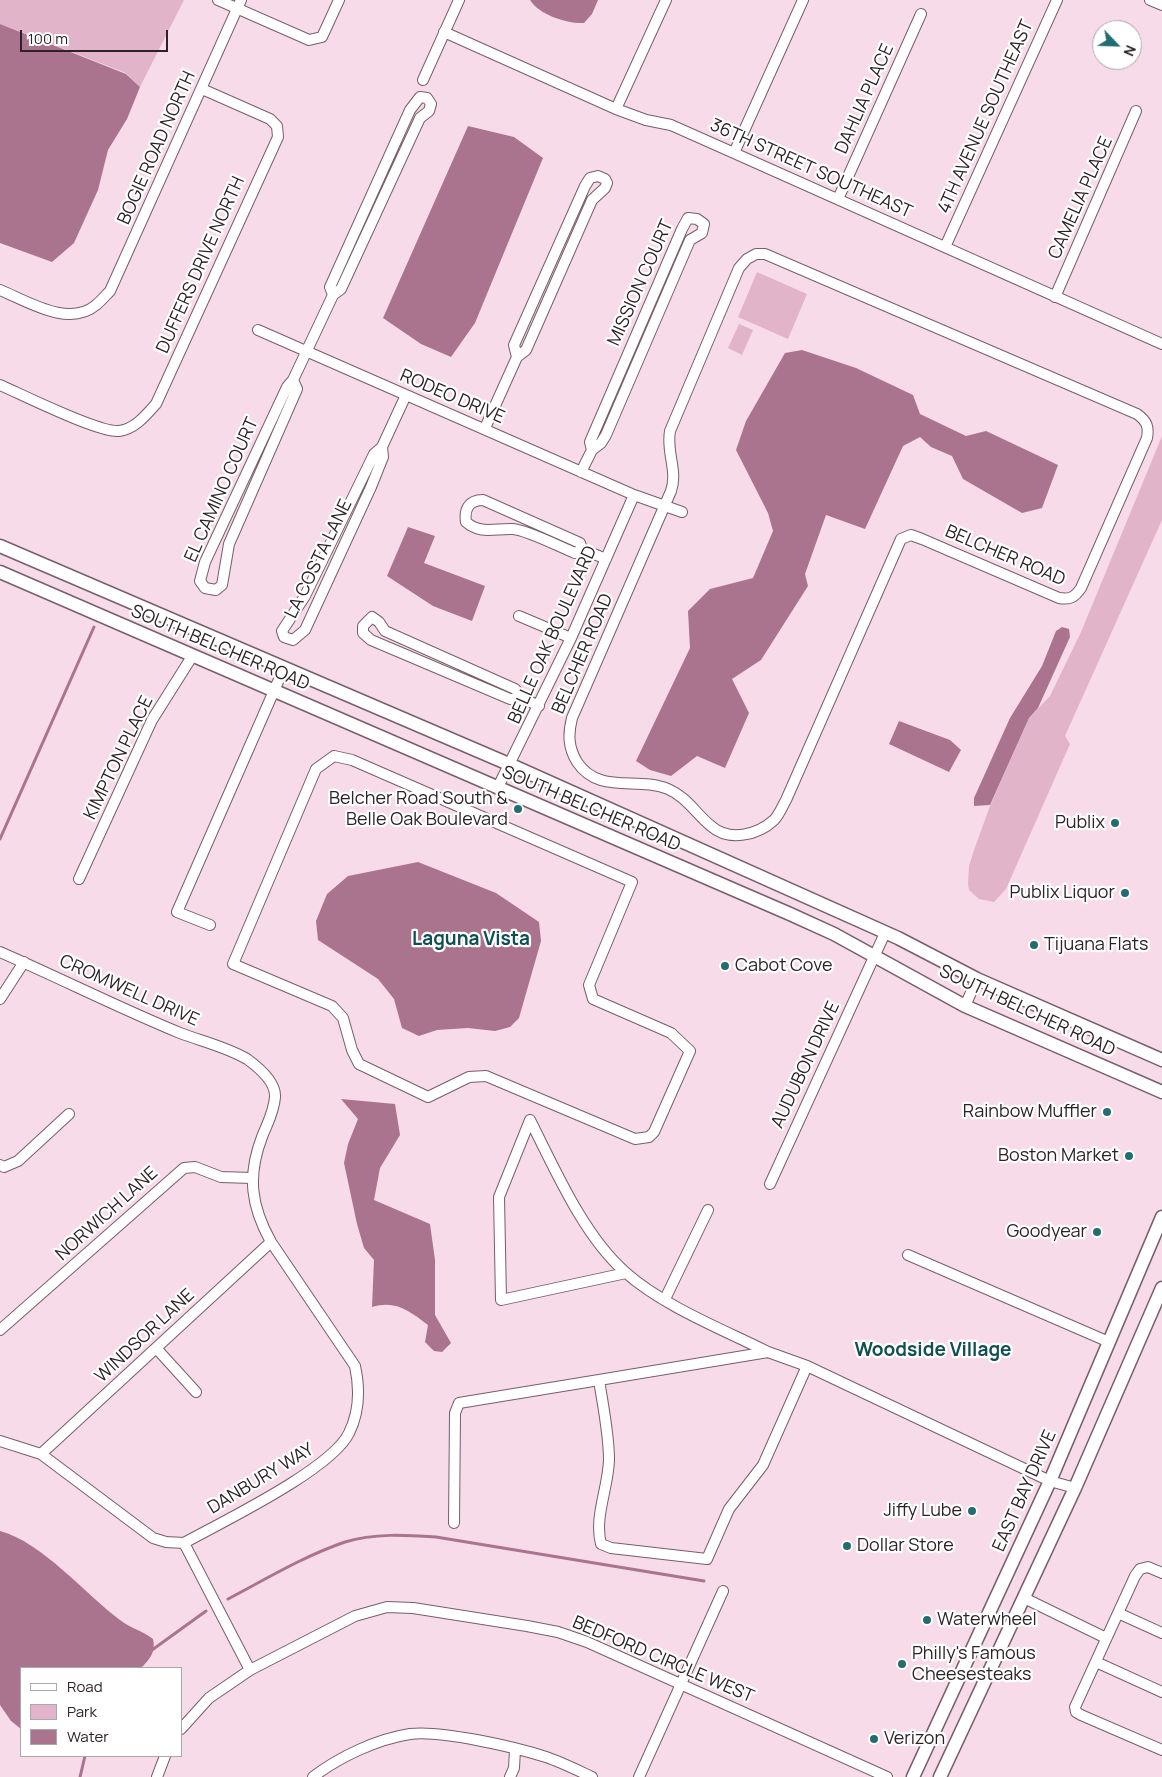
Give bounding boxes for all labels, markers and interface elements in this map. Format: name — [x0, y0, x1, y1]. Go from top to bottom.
street label: 4TH AVENUE SOUTHEAST — [934, 17, 1038, 217]
scale bar — [22, 20, 170, 52]
north arrow — [1092, 20, 1142, 70]
text: 100 m — [28, 28, 68, 49]
street label: DAHLIA PLACE — [831, 41, 899, 157]
text: N — [1120, 42, 1141, 59]
street label: BOGIE ROAD NORTH — [113, 68, 201, 228]
street label: 36TH STREET SOUTHEAST — [707, 115, 915, 223]
street label: CAMELIA PLACE — [1044, 133, 1118, 263]
street label: DUFFERS DRIVE NORTH — [152, 173, 250, 357]
street label: MISSION COURT — [604, 217, 678, 349]
street label: RODEO DRIVE — [396, 365, 508, 429]
street label: EL CAMINO COURT — [180, 414, 264, 566]
street label: LA COSTA LANE — [281, 496, 357, 622]
street label: BELCHER ROAD — [942, 521, 1068, 591]
street label: BELLE OAK BOULEVARD — [504, 543, 602, 727]
street label: BELCHER ROAD — [548, 591, 618, 717]
street label: SOUTH BELCHER ROAD — [128, 601, 312, 695]
street label: KIMPTON PLACE — [80, 693, 158, 823]
street label: SOUTH BELCHER ROAD — [499, 762, 683, 856]
place label: Belcher Road South & Belle Oak Boulevard — [329, 788, 508, 831]
marker: Belcher Road South & Belle Oak Boulevard — [512, 803, 524, 815]
place label: Publix — [1055, 812, 1105, 834]
marker: Publix — [1109, 817, 1121, 829]
place label: Publix Liquor — [1009, 882, 1115, 904]
marker: Publix Liquor — [1119, 887, 1131, 899]
district label: Laguna Vista — [412, 929, 530, 951]
place label: Tijuana Flats — [1044, 934, 1148, 956]
marker: Tijuana Flats — [1028, 939, 1040, 951]
street label: CROMWELL DRIVE — [56, 951, 202, 1031]
place label: Cabot Cove — [735, 955, 832, 977]
marker: Cabot Cove — [719, 960, 731, 972]
street label: SOUTH BELCHER ROAD — [936, 961, 1118, 1061]
street label: AUDUBON DRIVE — [767, 998, 845, 1132]
place label: Rainbow Muffler — [963, 1101, 1097, 1123]
marker: Rainbow Muffler — [1101, 1106, 1113, 1118]
place label: Boston Market — [998, 1145, 1119, 1167]
marker: Boston Market — [1123, 1150, 1135, 1162]
street label: NORWICH LANE — [52, 1163, 162, 1265]
place label: Goodyear — [1006, 1221, 1087, 1243]
marker: Goodyear — [1091, 1226, 1103, 1238]
street label: WINDSOR LANE — [91, 1285, 199, 1387]
district label: Woodside Village — [854, 1340, 1012, 1362]
street label: EAST BAY DRIVE — [989, 1427, 1061, 1555]
street label: DANBURY WAY — [204, 1439, 318, 1519]
place label: Jiffy Lube — [883, 1500, 962, 1522]
marker: Jiffy Lube — [966, 1505, 978, 1517]
place label: Dollar Store — [857, 1535, 954, 1557]
marker: Dollar Store — [841, 1540, 853, 1552]
place label: Waterwheel — [937, 1609, 1037, 1631]
street label: BEDFORD CIRCLE WEST — [569, 1612, 757, 1708]
marker: Waterwheel — [921, 1614, 933, 1626]
place label: Philly's Famous Cheesesteaks — [912, 1643, 1036, 1686]
marker: Philly's Famous Cheesesteaks — [896, 1658, 908, 1670]
legend — [20, 1667, 182, 1757]
text: Road — [67, 1676, 103, 1697]
text: Park — [67, 1701, 97, 1722]
text: Water — [67, 1726, 109, 1747]
place label: Verizon — [884, 1728, 945, 1750]
marker: Verizon — [868, 1733, 880, 1745]

